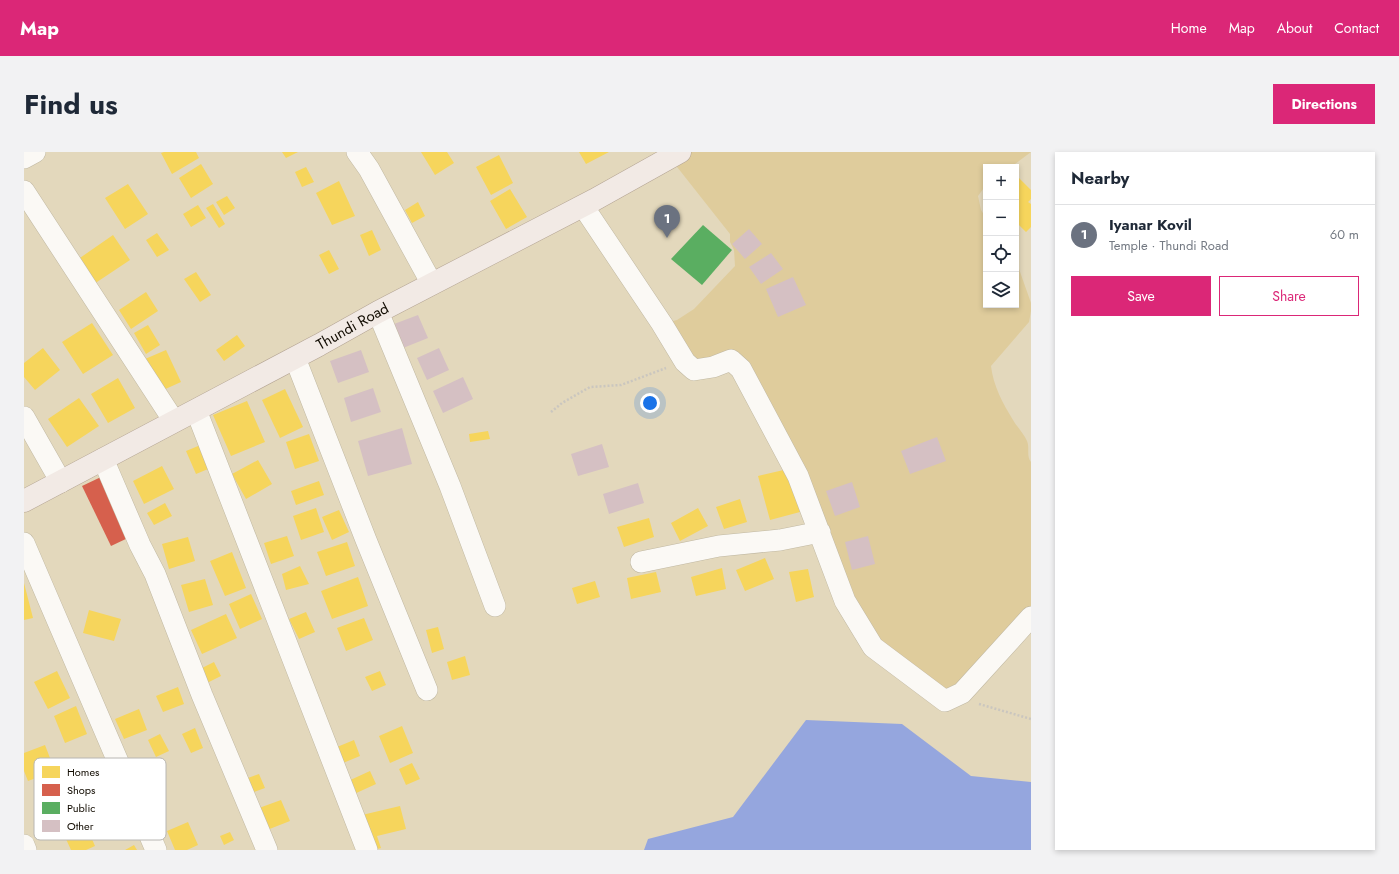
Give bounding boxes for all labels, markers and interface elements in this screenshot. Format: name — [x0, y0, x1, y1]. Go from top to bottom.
text: Map — [20, 15, 59, 42]
text: Home — [1171, 18, 1207, 38]
text: Map — [1229, 18, 1255, 38]
text: About — [1277, 18, 1312, 38]
text: Contact — [1334, 18, 1379, 38]
text: Find us — [24, 84, 118, 125]
button: Directions — [1273, 84, 1375, 124]
map controls — [983, 164, 1019, 308]
button: + — [983, 164, 1019, 200]
text: Nearby — [1071, 166, 1129, 190]
button: − — [983, 200, 1019, 236]
pin: 1 — [654, 205, 680, 238]
text: Iyanar Kovil — [1109, 214, 1192, 236]
text: 1 — [1081, 225, 1087, 244]
text: 60 m — [1330, 225, 1359, 244]
button: locate — [983, 236, 1019, 272]
text: Temple · Thundi Road — [1109, 236, 1229, 255]
button: layers — [983, 272, 1019, 308]
button: Save — [1071, 276, 1211, 316]
button: Share — [1219, 276, 1359, 316]
street label: Thundi Road — [312, 297, 393, 355]
your location — [640, 393, 660, 413]
legend — [34, 758, 166, 840]
text: Homes — [67, 764, 100, 780]
text: Shops — [67, 782, 96, 798]
text: Public — [67, 800, 96, 816]
text: Other — [67, 818, 94, 834]

